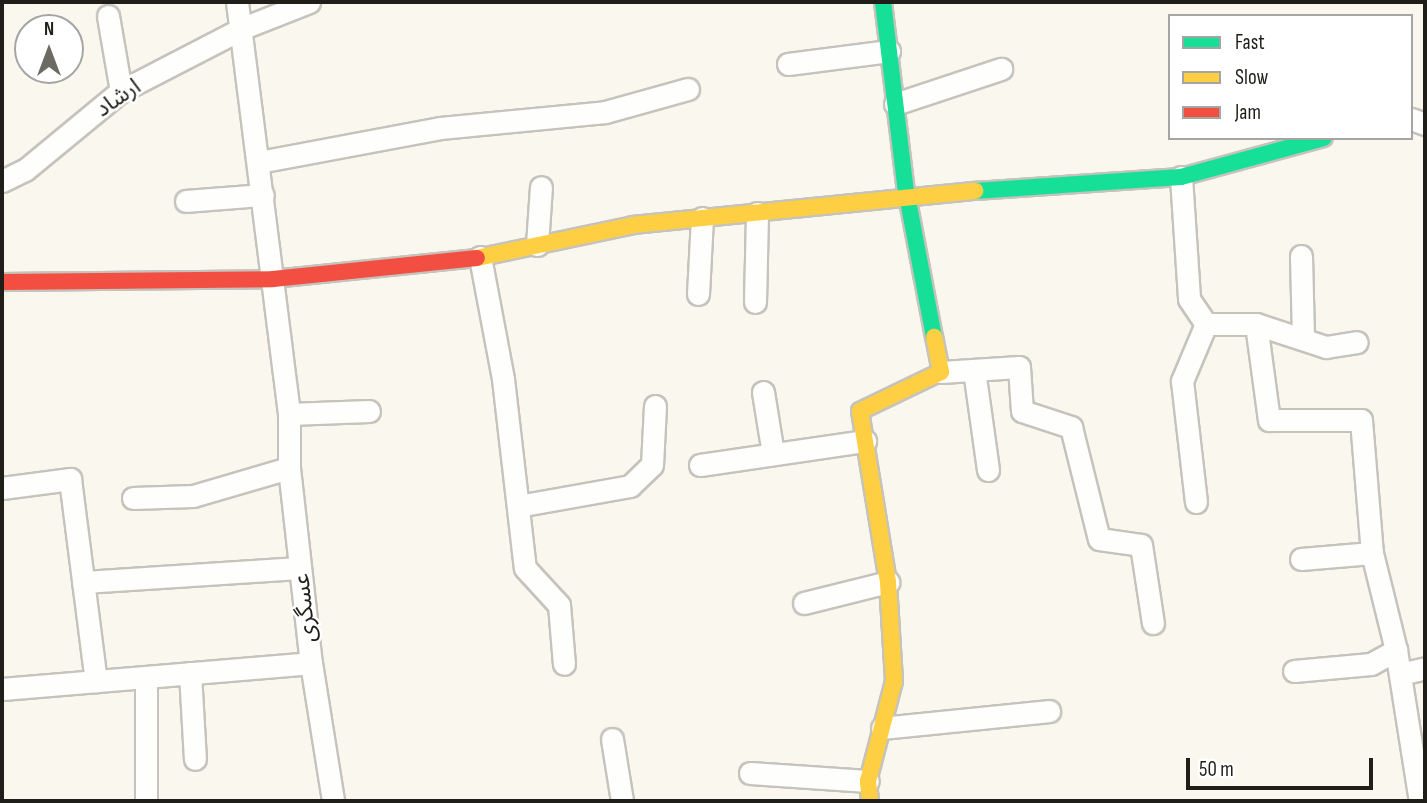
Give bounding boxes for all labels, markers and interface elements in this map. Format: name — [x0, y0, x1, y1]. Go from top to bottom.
north arrow — [14, 14, 84, 84]
legend — [1168, 14, 1413, 140]
text: N — [44, 18, 54, 41]
text: Fast — [1235, 30, 1265, 55]
text: Slow — [1235, 65, 1268, 90]
street label: ارشاد — [90, 73, 146, 123]
text: Jam — [1235, 100, 1261, 125]
street label: عسگری — [288, 572, 322, 644]
scale bar — [1189, 744, 1376, 788]
text: 50 m — [1199, 757, 1234, 782]

